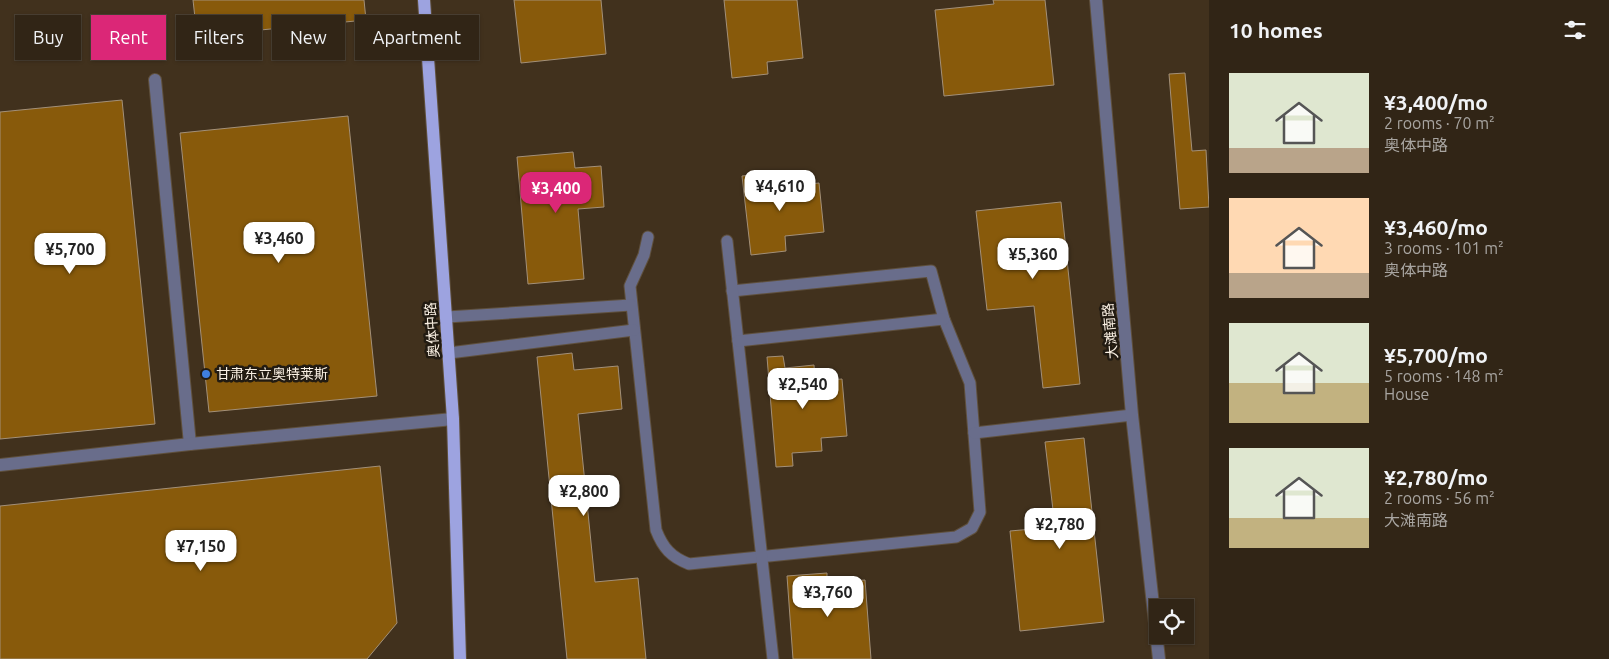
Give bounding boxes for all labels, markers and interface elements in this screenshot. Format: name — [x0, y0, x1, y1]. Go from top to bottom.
chip: Buy — [15, 15, 81, 60]
chip: Rent — [91, 15, 166, 60]
chip: Filters — [176, 15, 262, 60]
chip: New — [272, 15, 345, 60]
chip: Apartment — [355, 15, 479, 60]
icon: filters — [1561, 16, 1589, 44]
text: 10 homes — [1229, 18, 1323, 42]
text: ¥3,400/mo — [1384, 90, 1488, 114]
icon: home — [1269, 93, 1329, 153]
text: 2 rooms · 70 m² — [1384, 114, 1495, 132]
text: 奥体中路 — [1384, 136, 1448, 154]
pin: ¥4,610 — [739, 170, 821, 212]
pin: ¥3,400 — [515, 172, 597, 214]
text: ¥4,610 — [755, 177, 805, 195]
text: ¥3,400 — [531, 179, 581, 197]
text: ¥3,460/mo — [1384, 215, 1488, 239]
icon: home — [1269, 218, 1329, 278]
pin: ¥3,460 — [238, 222, 320, 264]
text: ¥3,460 — [254, 229, 304, 247]
pin: ¥5,700 — [29, 232, 111, 275]
pin: ¥5,360 — [992, 238, 1074, 280]
text: 3 rooms · 101 m² — [1384, 239, 1504, 257]
text: ¥5,700 — [45, 240, 95, 258]
text: ¥5,360 — [1008, 245, 1058, 263]
text: 奥体中路 — [1384, 261, 1448, 279]
street label: 奥体中路 — [422, 302, 442, 358]
street label: 大滩南路 — [1100, 302, 1120, 360]
icon: home — [1269, 343, 1329, 403]
text: ¥5,700/mo — [1384, 343, 1488, 367]
place label: 甘肃东立奥特莱斯 — [216, 366, 328, 382]
text: 5 rooms · 148 m² — [1384, 367, 1504, 385]
marker: 甘肃东立奥特莱斯 — [200, 368, 212, 380]
pin: ¥2,540 — [762, 368, 844, 410]
text: ¥2,540 — [778, 375, 828, 393]
text: House — [1384, 385, 1429, 403]
text: ¥2,780/mo — [1384, 465, 1488, 489]
icon: home — [1269, 468, 1329, 528]
pin: ¥2,800 — [543, 474, 625, 517]
text: ¥2,800 — [559, 482, 609, 500]
text: 2 rooms · 56 m² — [1384, 489, 1495, 507]
pin: ¥2,780 — [1019, 508, 1101, 550]
text: 大滩南路 — [1384, 511, 1448, 529]
text: ¥2,780 — [1035, 515, 1085, 533]
pin: ¥7,150 — [160, 530, 242, 572]
text: ¥7,150 — [176, 537, 226, 555]
pin: ¥3,760 — [787, 576, 869, 618]
text: ¥3,760 — [803, 583, 853, 601]
map controls — [1149, 599, 1194, 644]
button: locate — [1149, 599, 1194, 644]

